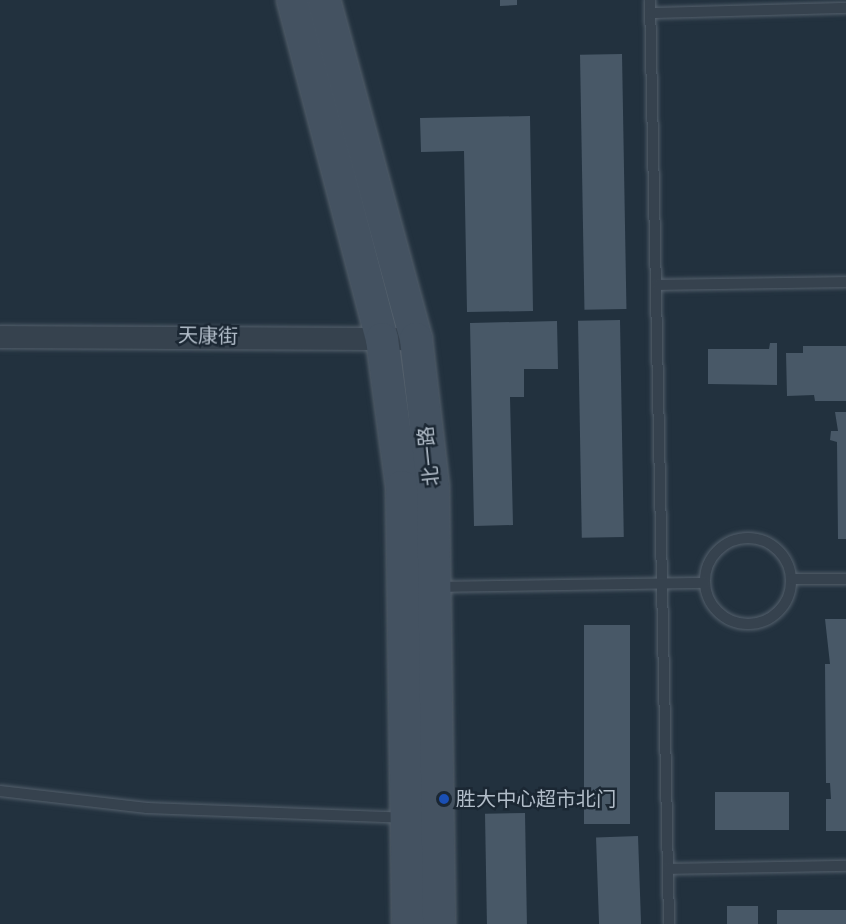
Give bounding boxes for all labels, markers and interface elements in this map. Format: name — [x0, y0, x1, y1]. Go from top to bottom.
street label: 天康街 — [178, 323, 238, 349]
street label: 北一路 — [414, 425, 444, 487]
place label: 胜大中心超市北门 — [456, 787, 616, 811]
marker: 胜大中心超市北门 — [437, 792, 451, 806]

